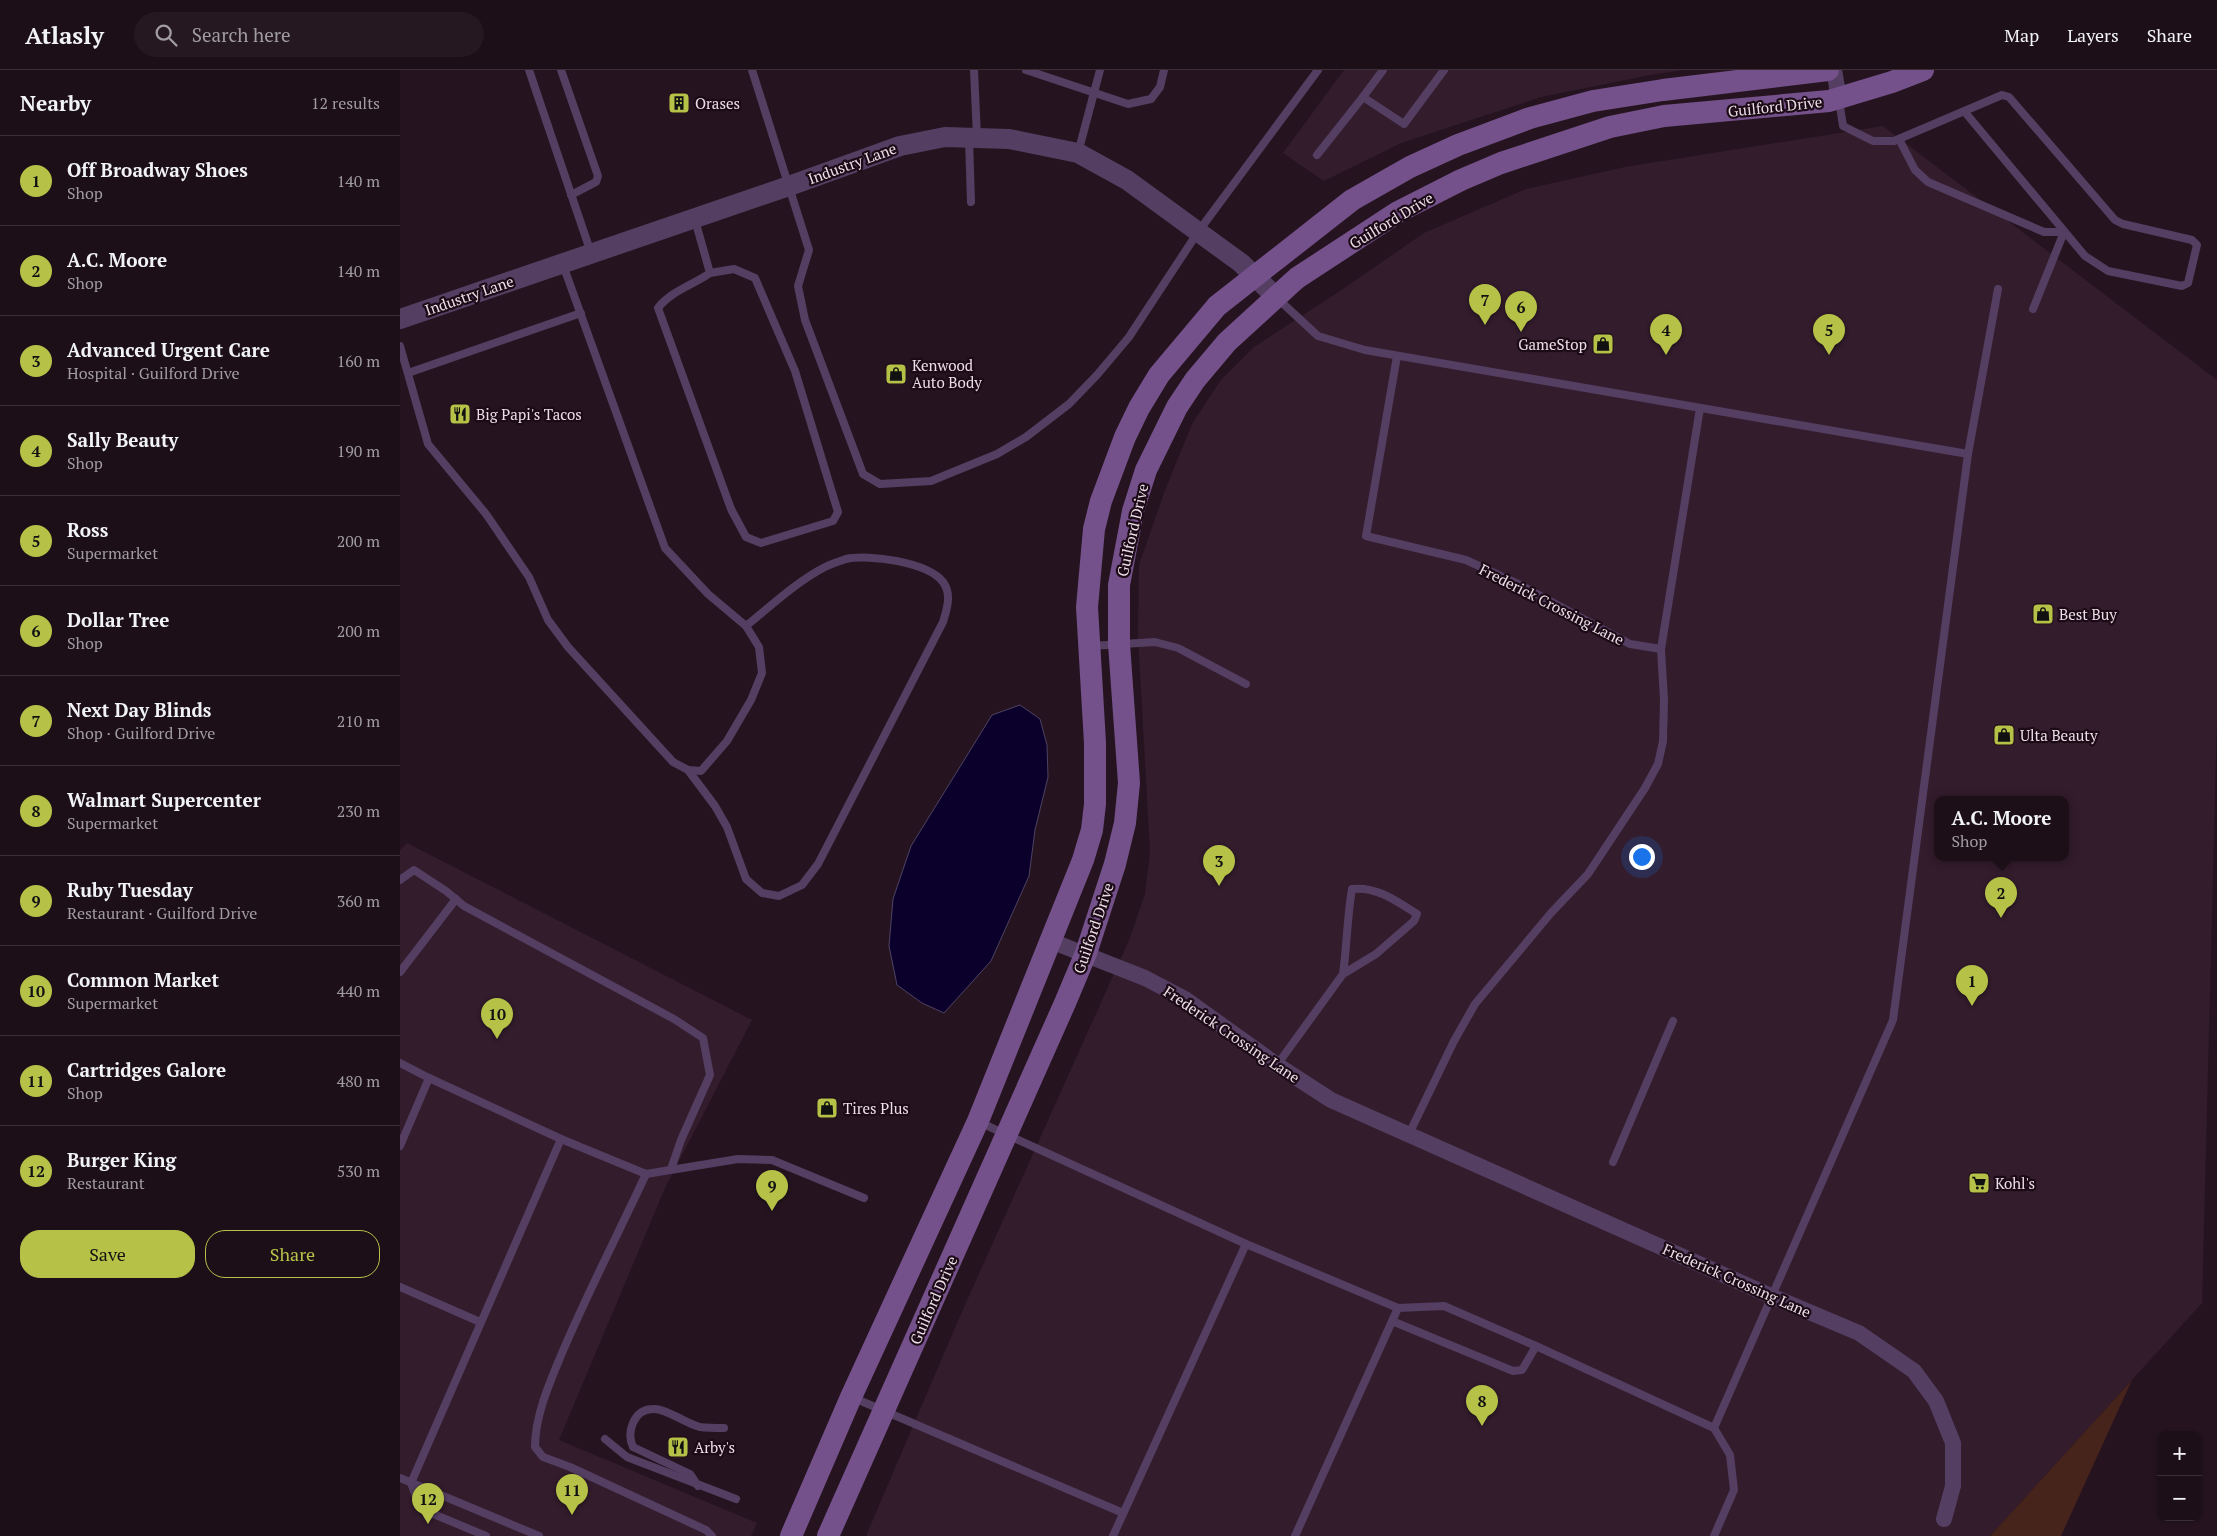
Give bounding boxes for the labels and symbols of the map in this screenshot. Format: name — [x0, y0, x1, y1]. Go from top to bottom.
building icon: Orases — [667, 91, 691, 115]
street label: Guilford Drive — [1727, 91, 1823, 121]
place label: Orases — [695, 93, 740, 113]
street label: Industry Lane — [805, 138, 899, 188]
street label: Guilford Drive — [1345, 187, 1437, 253]
street label: Industry Lane — [422, 270, 516, 320]
pin: 7 — [1469, 284, 1501, 325]
pin: 6 — [1505, 291, 1537, 332]
pin: 4 — [1650, 314, 1682, 355]
pin: 5 — [1813, 314, 1845, 355]
shop icon: GameStop — [1591, 332, 1615, 356]
place label: GameStop — [1518, 334, 1587, 354]
place label: Kenwood Auto Body — [912, 355, 982, 392]
shop icon: Kenwood Auto Body — [884, 362, 908, 386]
restaurant icon: Big Papi's Tacos — [448, 402, 472, 426]
place label: Big Papi's Tacos — [476, 404, 582, 424]
street label: Guilford Drive — [1112, 482, 1152, 578]
street label: Frederick Crossing Lane — [1476, 559, 1628, 649]
shop icon: Best Buy — [2031, 602, 2055, 626]
place label: Best Buy — [2059, 604, 2117, 624]
shop icon: Ulta Beauty — [1992, 723, 2016, 747]
place label: Ulta Beauty — [2020, 725, 2098, 745]
your location — [1629, 844, 1655, 870]
pin: 3 — [1203, 845, 1235, 886]
pin: 2 — [1985, 877, 2017, 918]
street label: Guilford Drive — [1068, 880, 1118, 976]
pin: 1 — [1956, 965, 1988, 1006]
street label: Frederick Crossing Lane — [1160, 981, 1304, 1087]
pin: 10 — [481, 998, 513, 1039]
shop icon: Tires Plus — [815, 1096, 839, 1120]
place label: Tires Plus — [843, 1098, 909, 1118]
pin: 9 — [756, 1170, 788, 1211]
supermarket icon: Kohl's — [1967, 1171, 1991, 1195]
place label: Kohl's — [1995, 1173, 2035, 1193]
street label: Frederick Crossing Lane — [1660, 1238, 1814, 1322]
street label: Guilford Drive — [905, 1253, 961, 1347]
pin: 8 — [1466, 1385, 1498, 1426]
restaurant icon: Arby's — [666, 1435, 690, 1459]
place label: Arby's — [694, 1437, 735, 1457]
pin: 11 — [556, 1474, 588, 1515]
pin: 12 — [412, 1483, 444, 1524]

